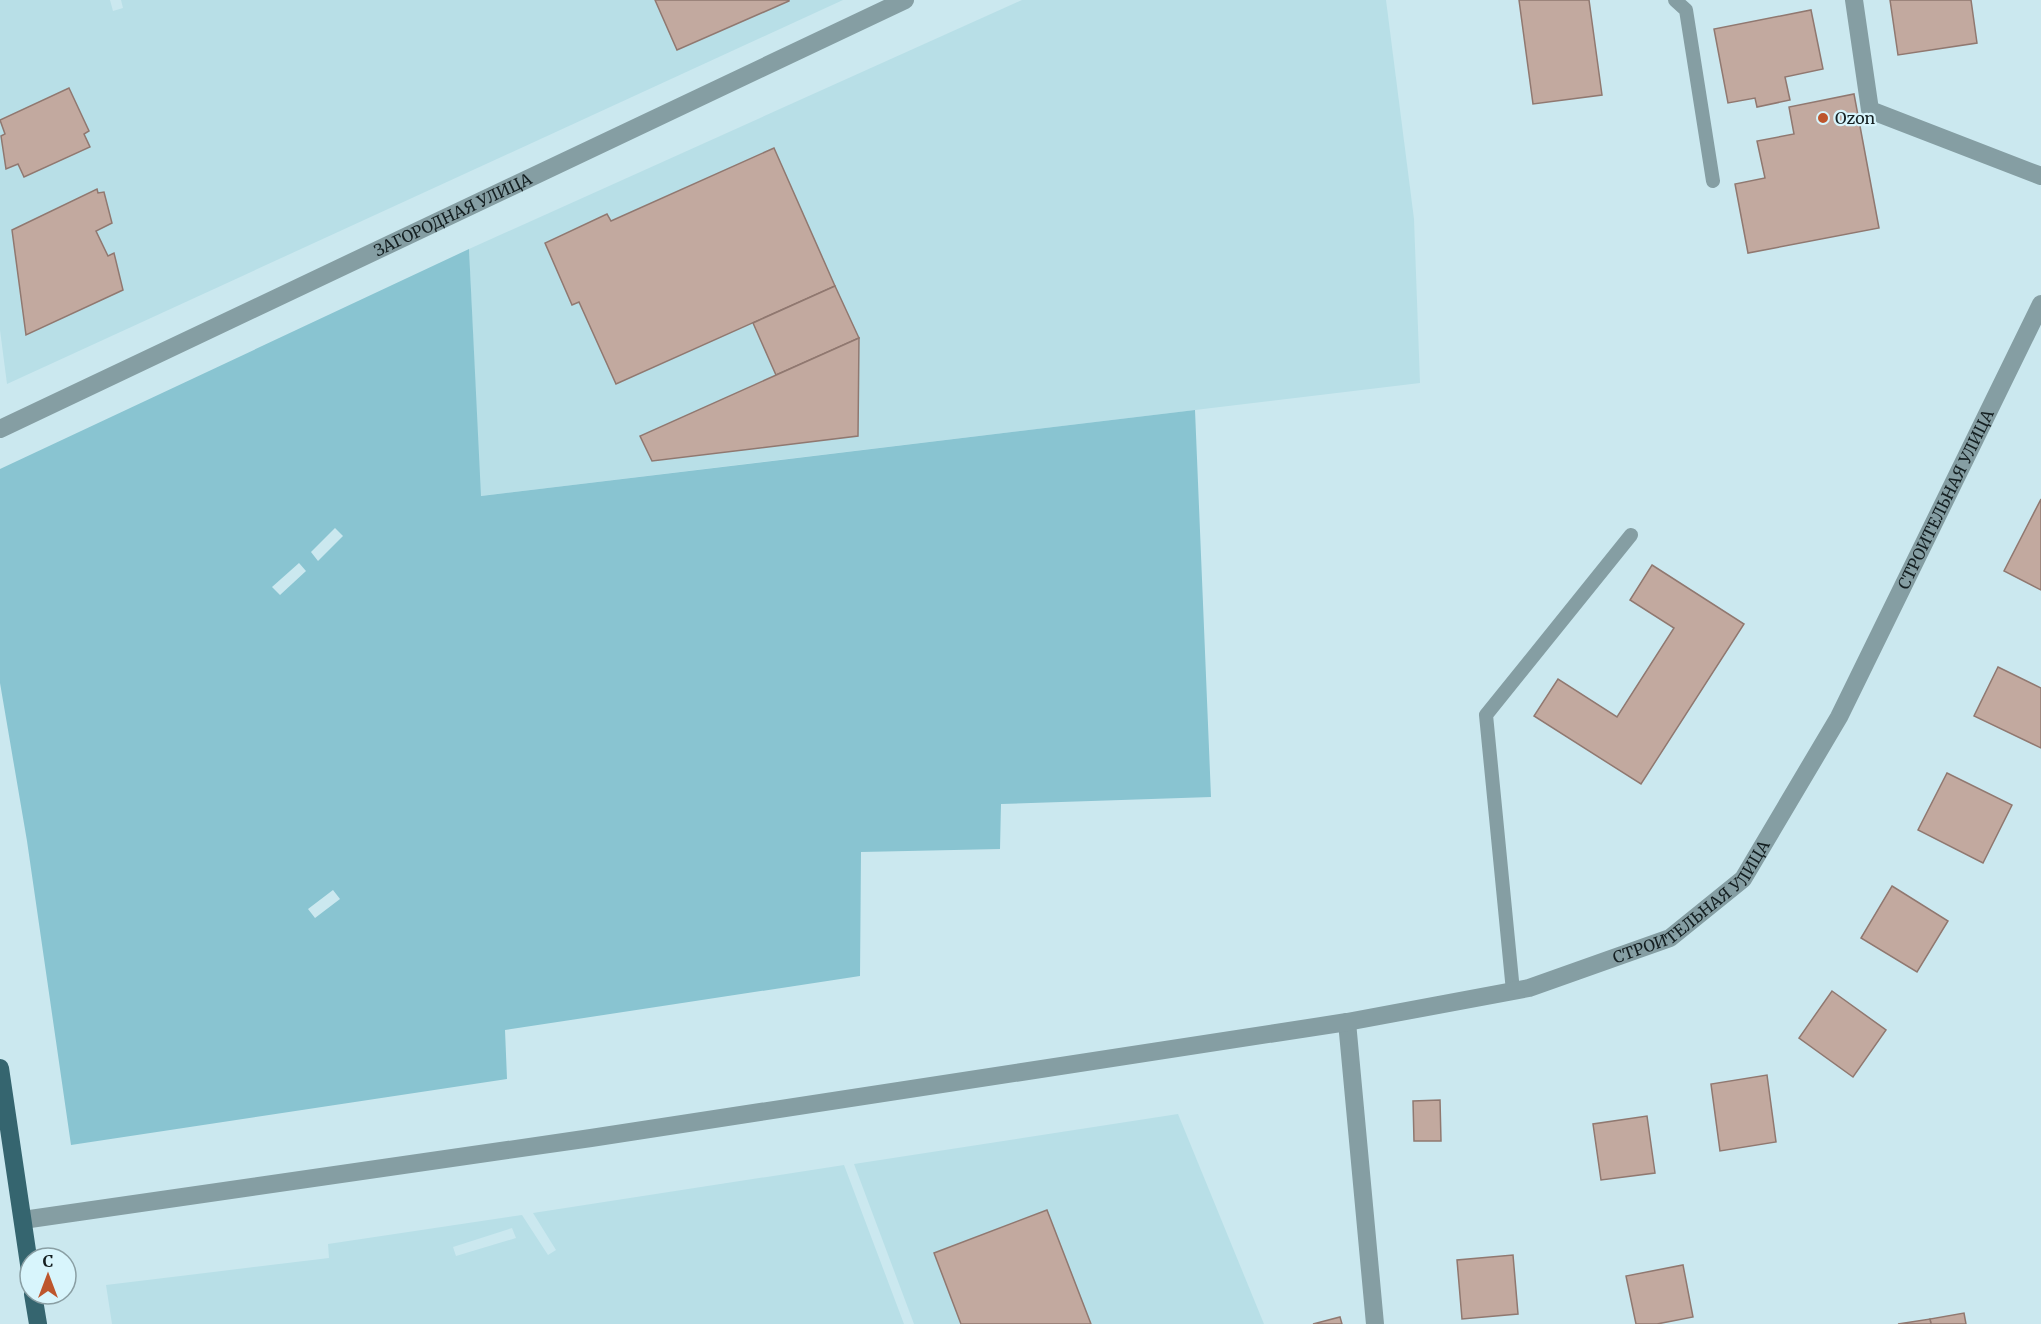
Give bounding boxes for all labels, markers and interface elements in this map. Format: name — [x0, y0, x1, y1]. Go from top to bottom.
place label: Ozon — [1835, 108, 1875, 128]
marker: Ozon — [1816, 111, 1830, 125]
street label: ЗАГОРОДНАЯ УЛИЦА — [371, 168, 536, 260]
street label: СТРОИТЕЛЬНАЯ УЛИЦА — [1893, 405, 1998, 592]
street label: СТРОИТЕЛЬНАЯ УЛИЦА — [1610, 836, 1774, 968]
north arrow — [18, 1246, 78, 1306]
text: С — [43, 1251, 53, 1271]

